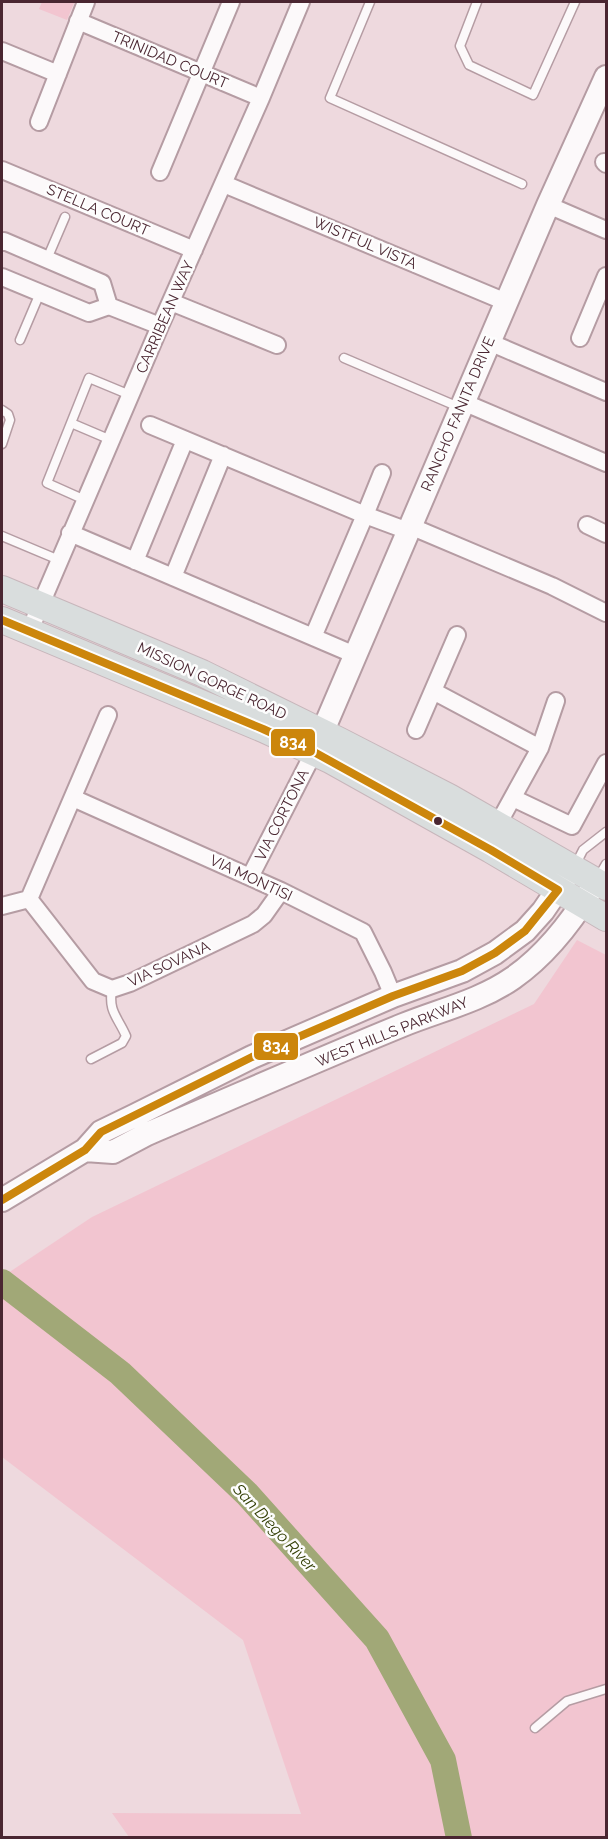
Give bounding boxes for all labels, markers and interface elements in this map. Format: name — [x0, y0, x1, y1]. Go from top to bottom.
street label: TRINIDAD COURT — [109, 27, 231, 93]
street label: STELLA COURT — [44, 180, 152, 240]
street label: WISTFUL VISTA — [311, 213, 419, 273]
street label: CARRIBEAN WAY — [132, 258, 198, 376]
street label: RANCHO FANITA DRIVE — [417, 334, 499, 494]
street label: MISSION GORGE ROAD — [135, 639, 290, 724]
line badge: 834 — [270, 728, 316, 757]
text: 834 — [279, 733, 307, 752]
street label: VIA CORTONA — [251, 766, 313, 864]
unlabelled marker — [432, 815, 444, 827]
street label: VIA MONTISI — [207, 851, 295, 905]
street label: VIA SOVANA — [125, 937, 213, 991]
street label: WEST HILLS PARKWAY — [313, 993, 471, 1071]
line badge: 834 — [253, 1032, 299, 1061]
text: 834 — [262, 1037, 290, 1056]
water label: San Diego River — [229, 1479, 320, 1575]

